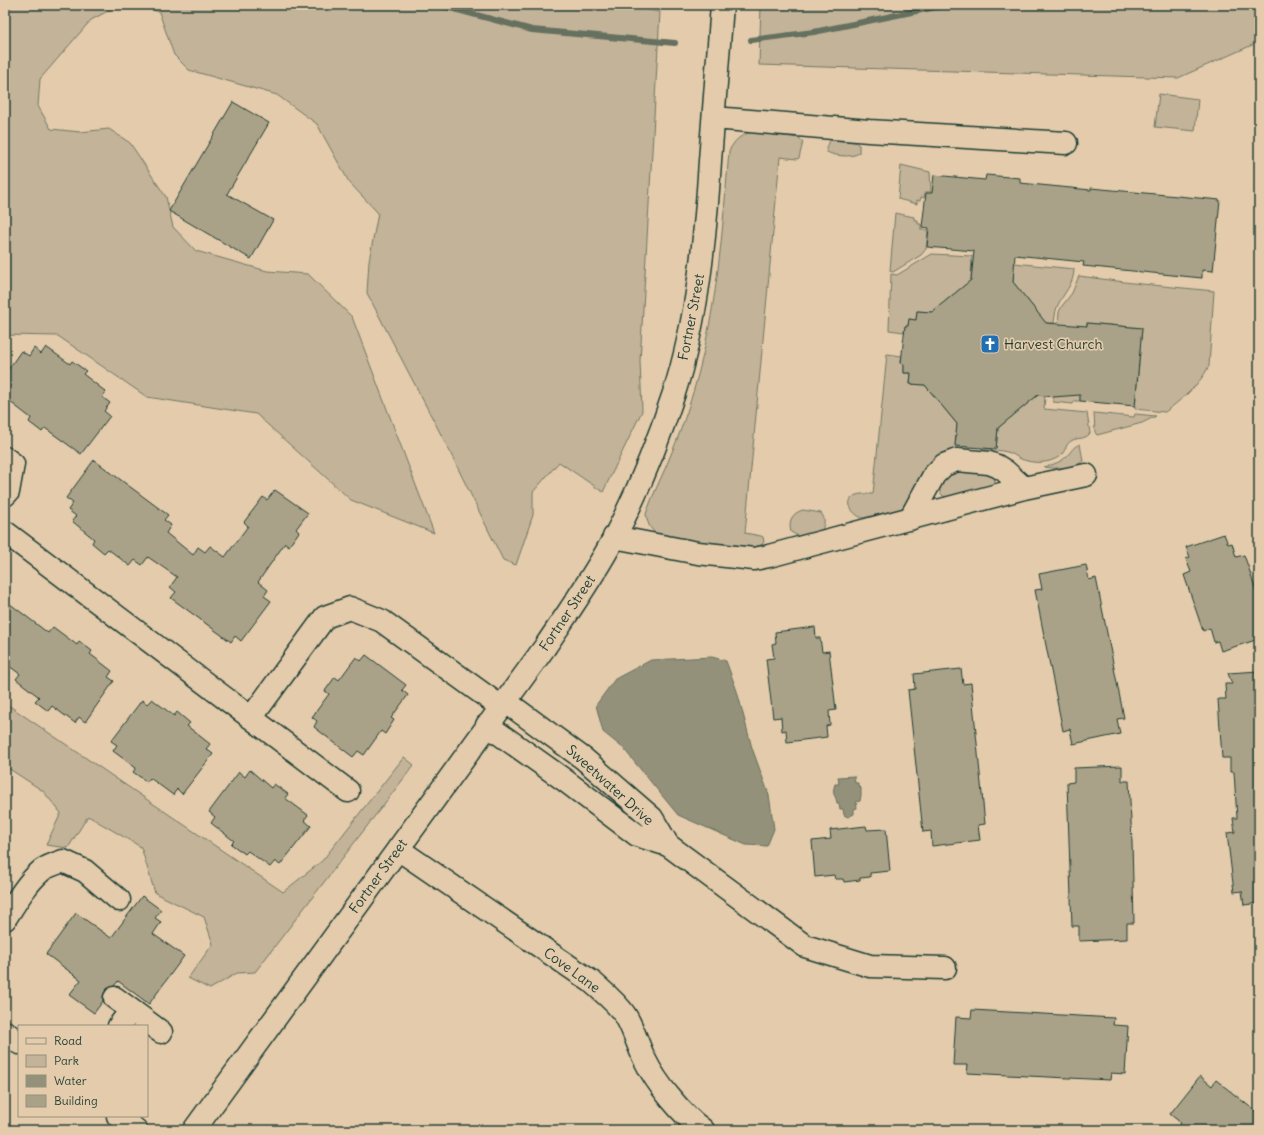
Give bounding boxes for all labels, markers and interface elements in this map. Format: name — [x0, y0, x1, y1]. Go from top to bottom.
street label: Fortner Street — [674, 272, 708, 362]
church icon: Harvest Church — [979, 333, 1001, 355]
place label: Harvest Church — [1004, 335, 1103, 353]
street label: Fortner Street — [535, 571, 599, 654]
street label: Sweetwater Drive — [562, 741, 658, 829]
street label: Fortner Street — [345, 835, 411, 917]
street label: Cove Lane — [540, 943, 604, 997]
legend — [18, 1025, 148, 1117]
text: Road — [54, 1033, 82, 1048]
text: Park — [54, 1053, 79, 1068]
text: Water — [54, 1073, 87, 1088]
text: Building — [54, 1093, 98, 1108]

